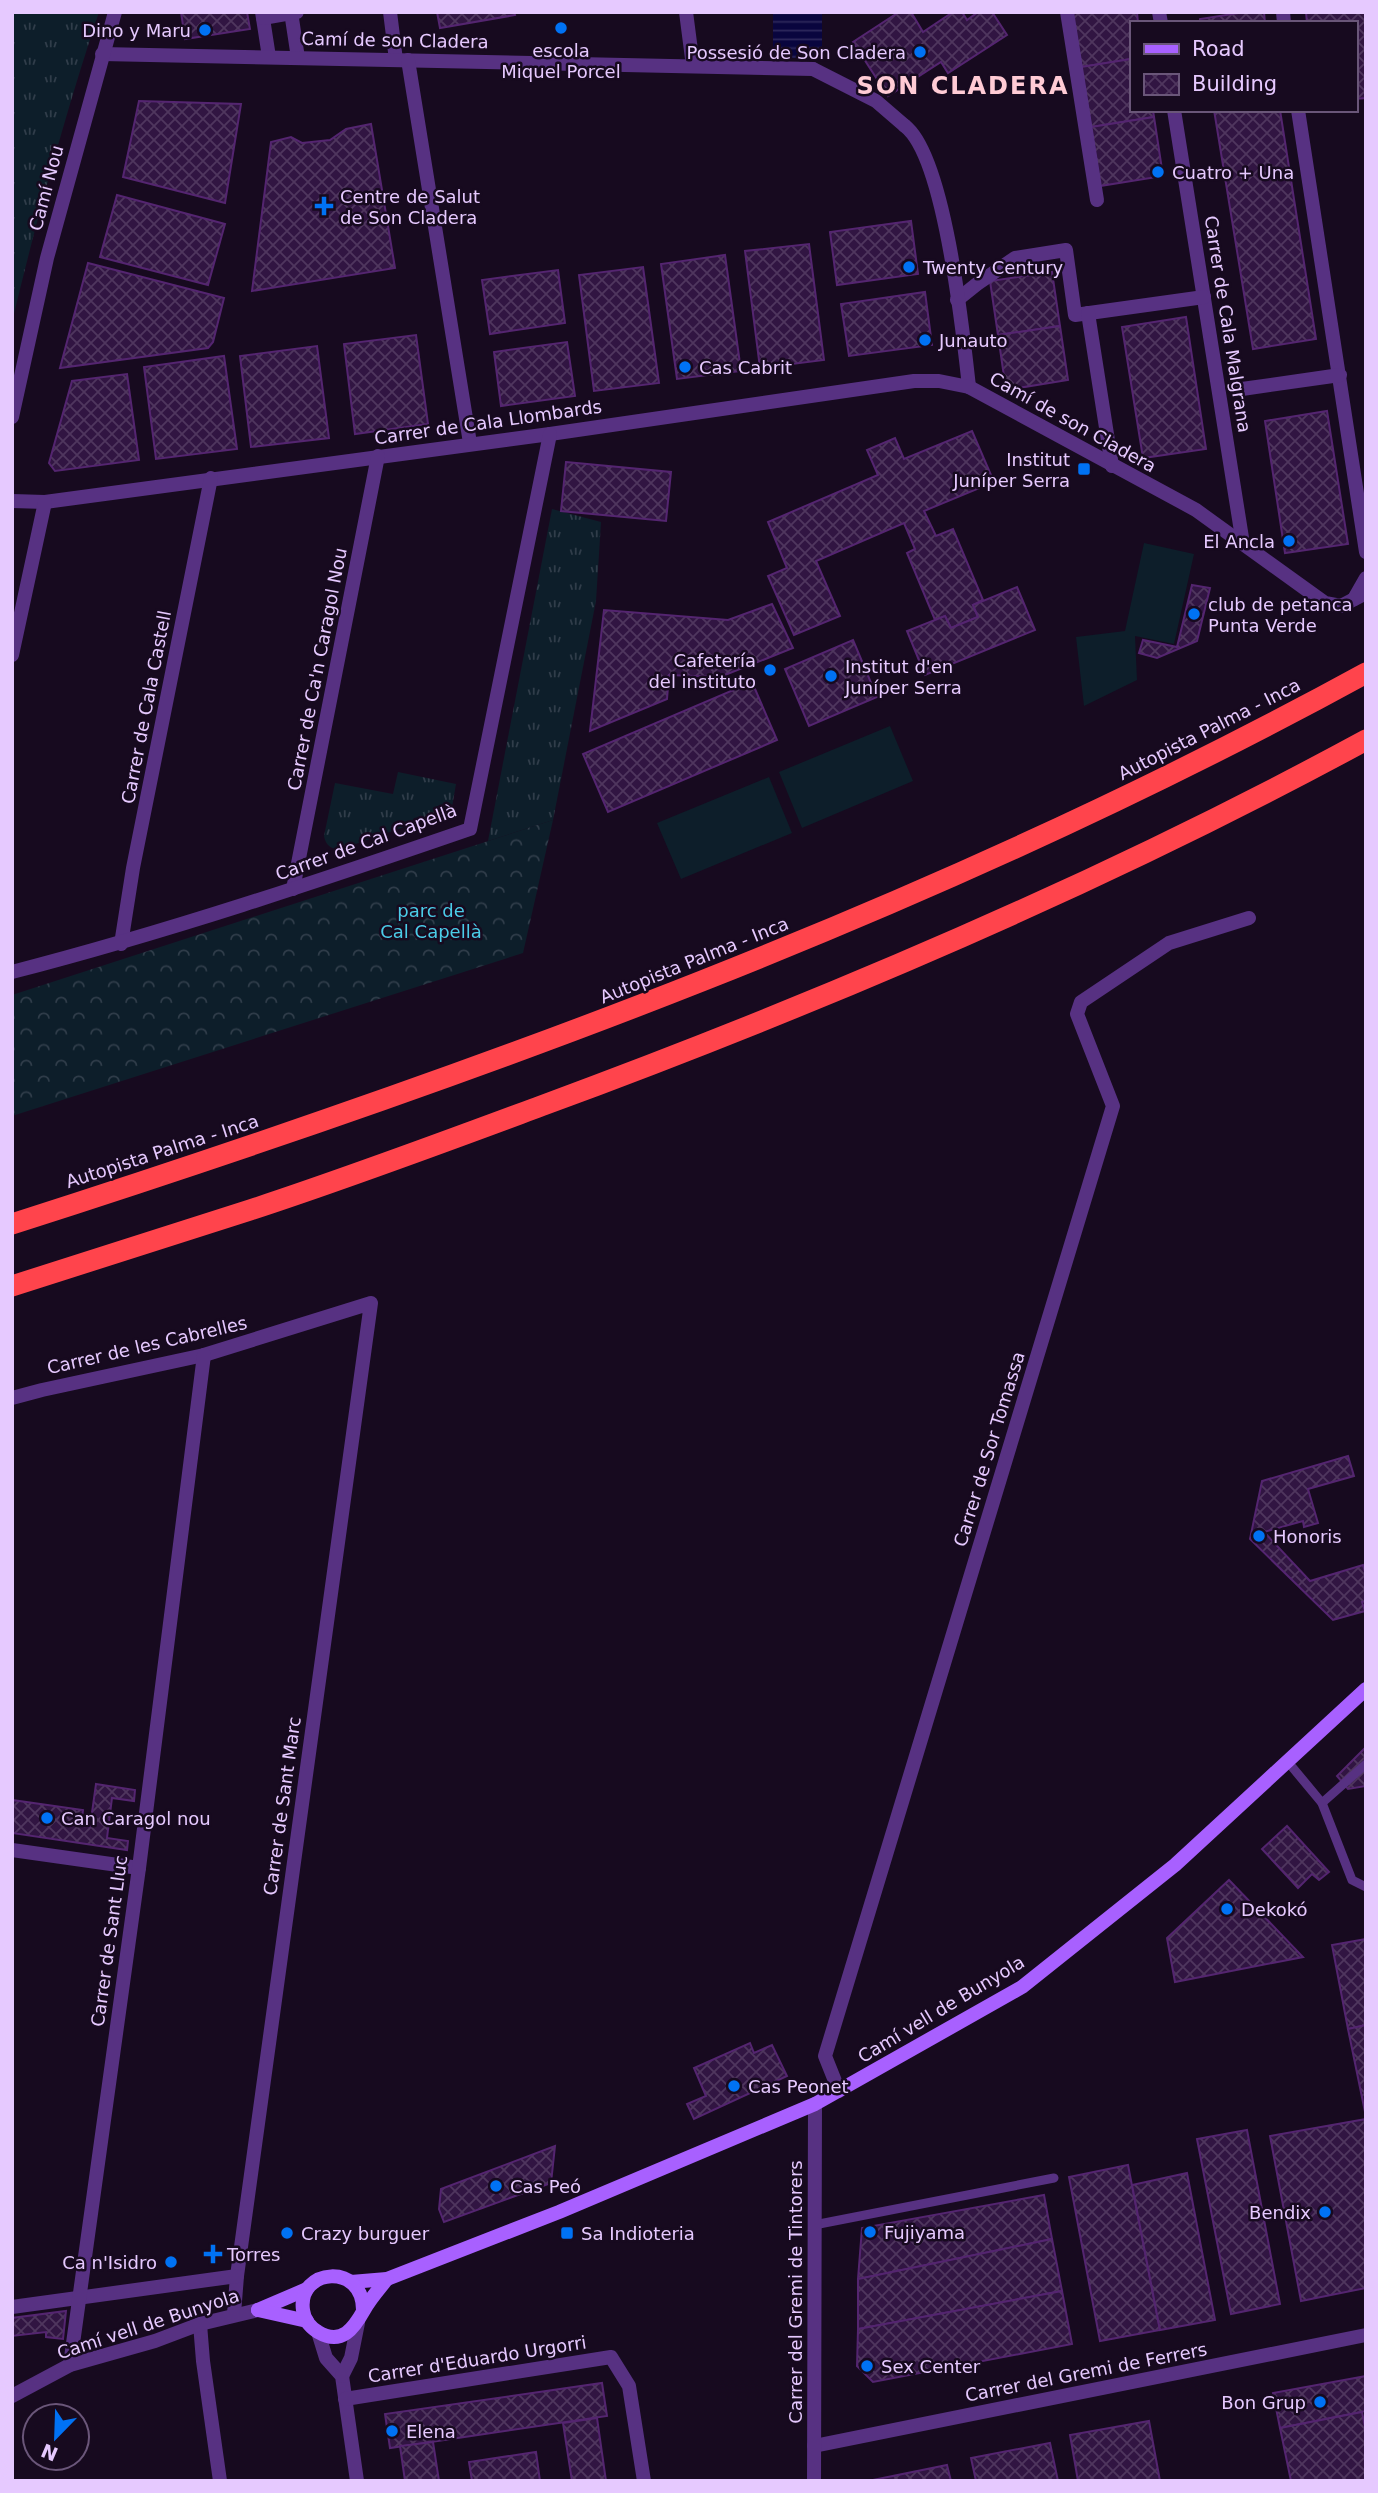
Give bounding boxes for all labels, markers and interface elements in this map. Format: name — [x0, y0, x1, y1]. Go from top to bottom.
place label: Dino y Maru — [82, 20, 191, 41]
marker: escola Miquel Porcel — [553, 20, 569, 36]
legend — [1130, 21, 1357, 112]
marker: Dino y Maru — [197, 22, 213, 38]
street label: Camí de son Cladera — [301, 28, 489, 52]
text: Road — [1192, 37, 1245, 61]
place label: escola Miquel Porcel — [501, 40, 621, 82]
place label: Possesió de Son Cladera — [687, 42, 906, 63]
marker: Possesió de Son Cladera — [912, 44, 928, 60]
district label: SON CLADERA — [857, 72, 1069, 100]
text: Building — [1192, 72, 1277, 96]
street label: Camí Nou — [25, 143, 67, 233]
place label: Cuatro + Una — [1172, 162, 1294, 183]
marker: Cuatro + Una — [1150, 164, 1166, 180]
place label: Centre de Salut de Son Cladera — [340, 186, 480, 228]
marker: Centre de Salut de Son Cladera — [314, 196, 334, 216]
street label: Carrer de Cala Malgrana — [1200, 214, 1256, 434]
place label: Twenty Century — [922, 257, 1064, 278]
marker: Twenty Century — [901, 259, 917, 275]
place label: Junauto — [938, 330, 1008, 351]
marker: Junauto — [917, 332, 933, 348]
place label: Cas Cabrit — [699, 357, 792, 378]
marker: Cas Cabrit — [677, 359, 693, 375]
street label: Camí de son Cladera — [986, 367, 1160, 477]
street label: Carrer de Cala Llombards — [373, 396, 603, 448]
place label: Institut Juníper Serra — [952, 449, 1070, 491]
marker: Institut Juníper Serra — [1076, 461, 1092, 477]
place label: El Ancla — [1203, 531, 1275, 552]
marker: El Ancla — [1281, 533, 1297, 549]
street label: Carrer de Ca'n Caragol Nou — [283, 546, 351, 792]
place label: club de petanca Punta Verde — [1208, 594, 1353, 636]
marker: club de petanca Punta Verde — [1186, 606, 1202, 622]
street label: Carrer de Cala Castell — [117, 609, 175, 805]
place label: Cafetería del instituto — [648, 650, 756, 692]
place label: Institut d'en Juníper Serra — [844, 656, 962, 698]
marker: Cafetería del instituto — [762, 662, 778, 678]
marker: Institut d'en Juníper Serra — [823, 668, 839, 684]
street label: Autopista Palma - Inca — [1114, 674, 1304, 784]
street label: Carrer de Cal Capellà — [272, 799, 460, 885]
park label: parc de Cal Capellà — [380, 900, 482, 942]
street label: Autopista Palma - Inca — [597, 912, 791, 1008]
street label: Autopista Palma - Inca — [63, 1110, 261, 1192]
street label: Carrer de les Cabrelles — [45, 1312, 249, 1378]
street label: Carrer de Sor Tomassa — [949, 1349, 1029, 1549]
place label: Honoris — [1273, 1526, 1342, 1547]
marker: Honoris — [1251, 1528, 1267, 1544]
street label: Carrer de Sant Marc — [259, 1715, 305, 1897]
place label: Can Caragol nou — [61, 1808, 211, 1829]
marker: Can Caragol nou — [39, 1810, 55, 1826]
street label: Carrer de Sant Lluc — [87, 1854, 131, 2028]
place label: Dekokó — [1241, 1899, 1308, 1920]
marker: Dekokó — [1219, 1901, 1235, 1917]
street label: Camí vell de Bunyola — [854, 1951, 1028, 2067]
place label: Cas Peonet — [748, 2076, 849, 2097]
marker: Cas Peonet — [726, 2078, 742, 2094]
street label: Carrer del Gremi de Tintorers — [785, 2160, 806, 2424]
place label: Cas Peó — [510, 2176, 581, 2197]
marker: Cas Peó — [488, 2178, 504, 2194]
place label: Bendix — [1249, 2202, 1311, 2223]
marker: Bendix — [1317, 2204, 1333, 2220]
place label: Fujiyama — [884, 2222, 965, 2243]
place label: Crazy burguer — [301, 2223, 430, 2244]
place label: Sa Indioteria — [581, 2223, 695, 2244]
marker: Fujiyama — [862, 2224, 878, 2240]
marker: Crazy burguer — [279, 2225, 295, 2241]
marker: Sa Indioteria — [559, 2225, 575, 2241]
place label: Torres — [226, 2244, 281, 2265]
marker: Torres — [205, 2246, 221, 2262]
place label: Ca n'Isidro — [62, 2252, 157, 2273]
marker: Ca n'Isidro — [163, 2254, 179, 2270]
street label: Camí vell de Bunyola — [54, 2285, 242, 2363]
street label: Carrer d'Eduardo Urgorri — [366, 2331, 588, 2387]
street label: Carrer del Gremi de Ferrers — [963, 2338, 1209, 2406]
place label: Sex Center — [881, 2356, 981, 2377]
marker: Sex Center — [859, 2358, 875, 2374]
place label: Bon Grup — [1221, 2392, 1306, 2413]
marker: Bon Grup — [1312, 2394, 1328, 2410]
north arrow — [21, 2402, 91, 2472]
place label: Elena — [406, 2421, 456, 2442]
marker: Elena — [384, 2423, 400, 2439]
text: N — [38, 2439, 61, 2466]

